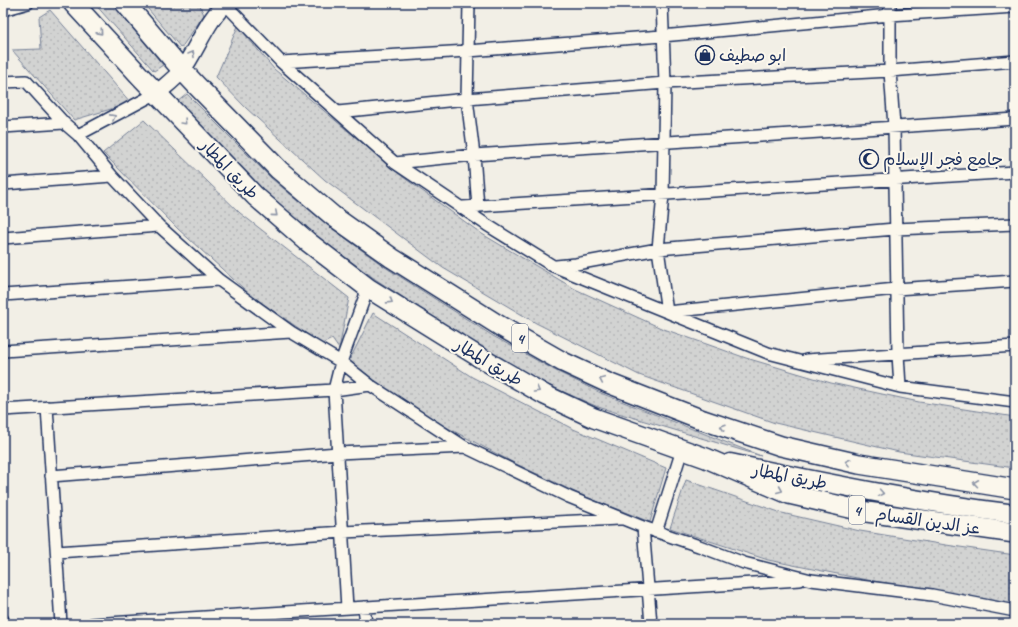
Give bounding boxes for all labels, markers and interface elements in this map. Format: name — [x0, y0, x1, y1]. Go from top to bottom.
one-way arrow — [95, 27, 102, 35]
shop icon: ابو صطيف — [694, 44, 716, 66]
place label: ابو صطيف — [719, 45, 786, 66]
one-way arrow — [187, 51, 194, 58]
one-way arrow — [108, 114, 116, 121]
one-way arrow — [179, 117, 187, 125]
street label: طريق المطار — [194, 133, 263, 204]
mosque icon: جامع فجر الإسلام — [858, 148, 880, 170]
place label: جامع فجر الإسلام — [883, 149, 1003, 172]
one-way arrow — [270, 209, 278, 217]
one-way arrow — [386, 296, 393, 304]
road number: 4 — [512, 324, 528, 352]
street label: طريق المطار — [449, 333, 526, 391]
one-way arrow — [599, 377, 606, 385]
one-way arrow — [533, 386, 540, 393]
one-way arrow — [720, 423, 727, 432]
one-way arrow — [845, 458, 851, 466]
street label: طريق المطار — [749, 459, 829, 494]
one-way arrow — [973, 479, 979, 488]
one-way arrow — [776, 486, 783, 494]
one-way arrow — [878, 488, 884, 497]
road number: 4 — [849, 496, 865, 524]
street label: عز الدين القسام — [874, 504, 982, 542]

